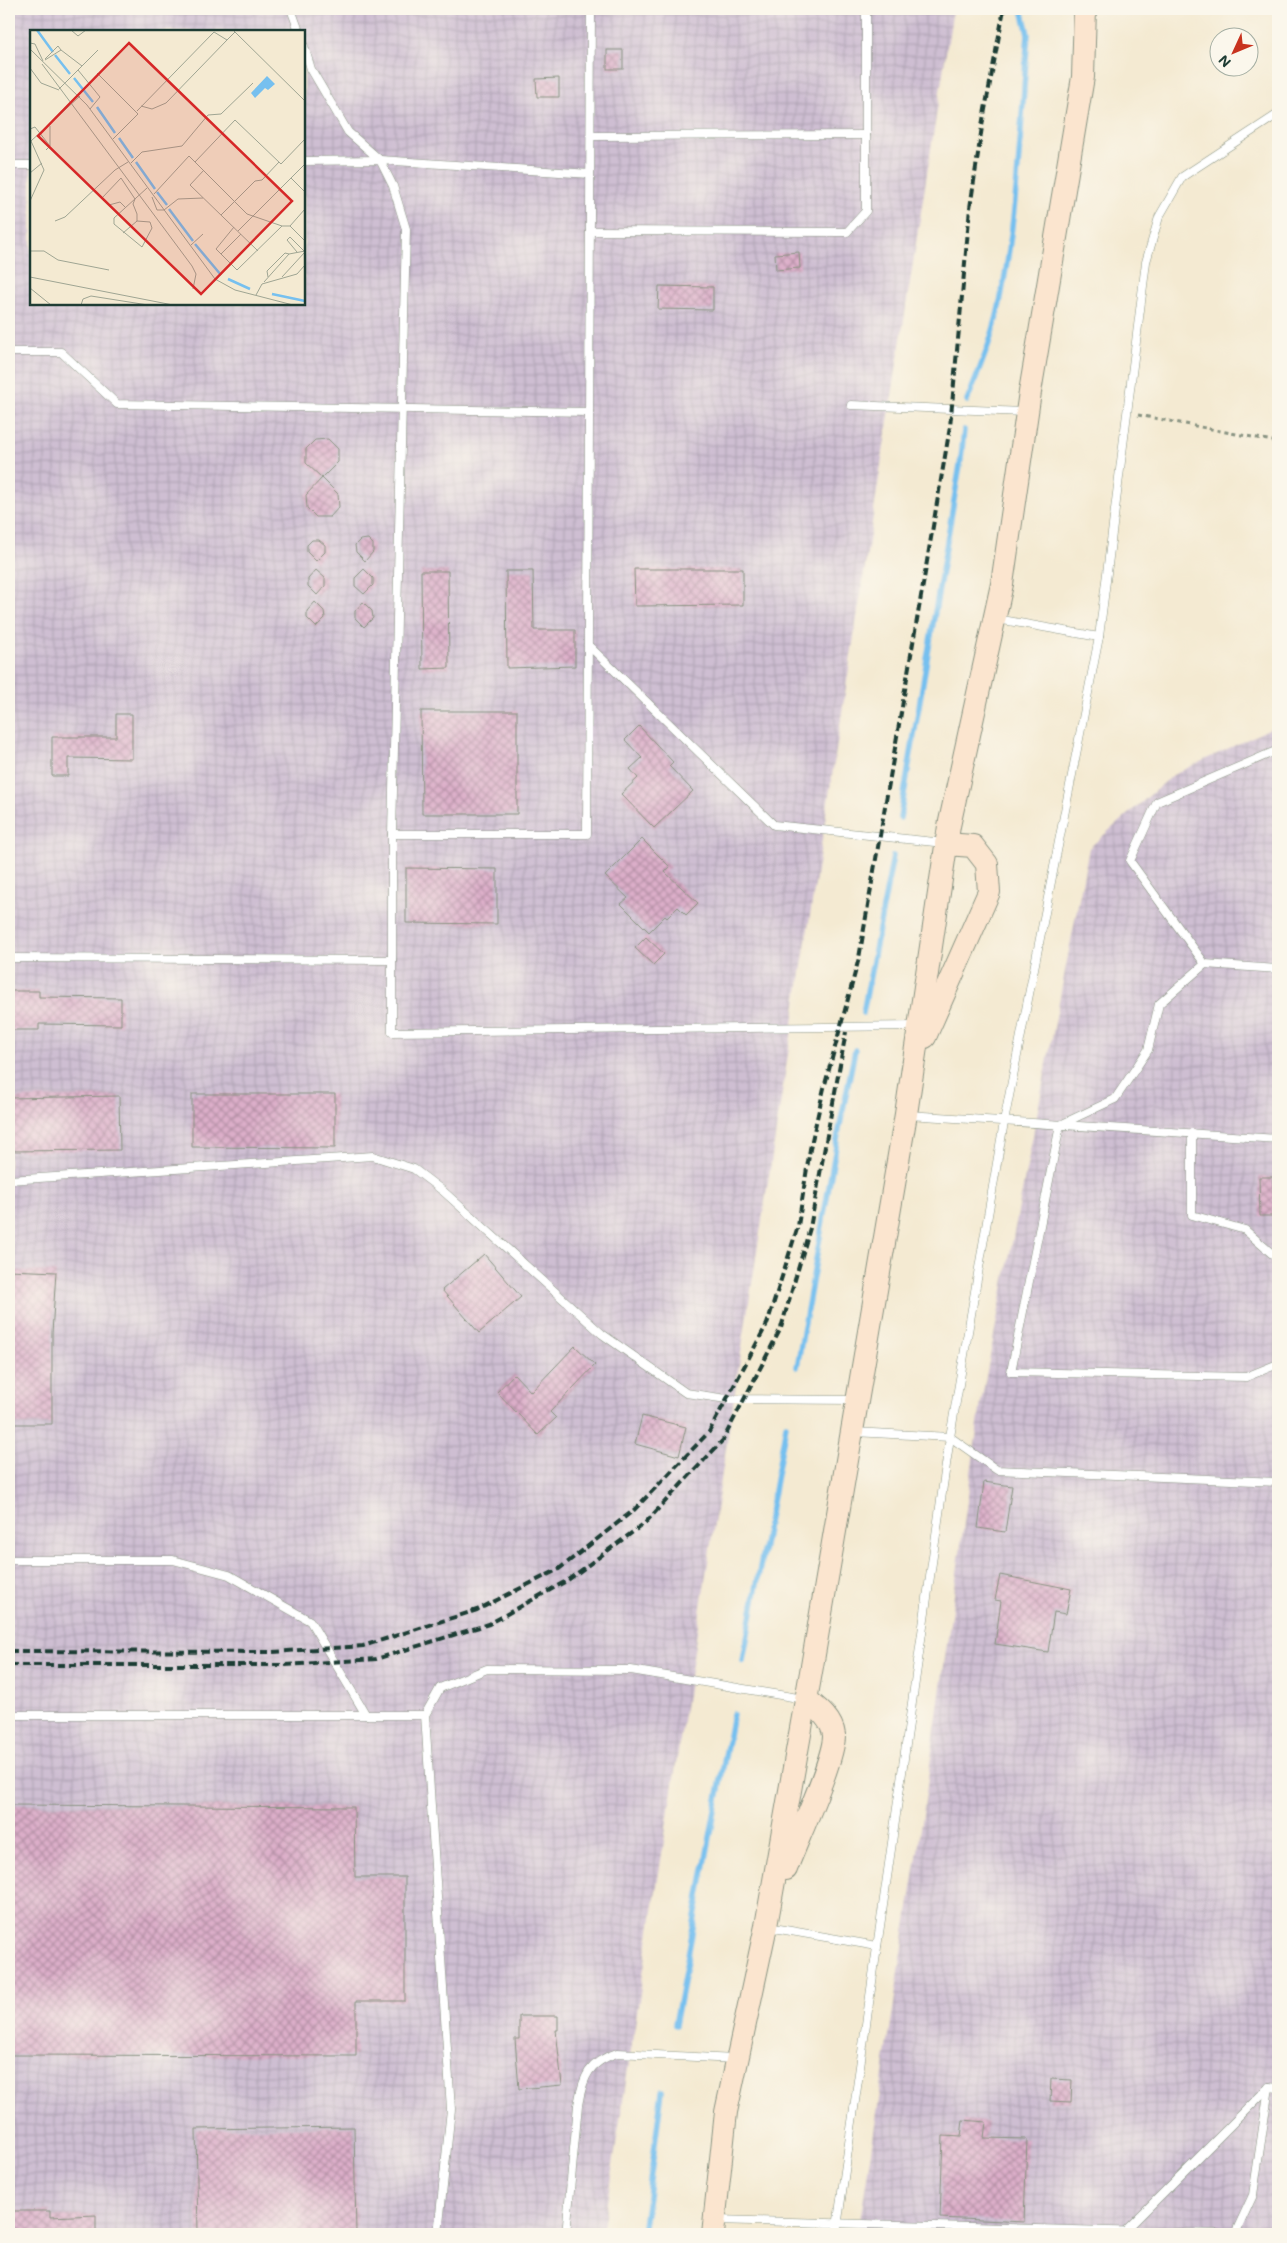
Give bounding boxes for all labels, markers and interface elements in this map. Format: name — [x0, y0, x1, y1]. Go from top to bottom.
north arrow — [1210, 28, 1260, 78]
inset map — [30, 30, 305, 305]
text: N — [1214, 51, 1235, 72]

